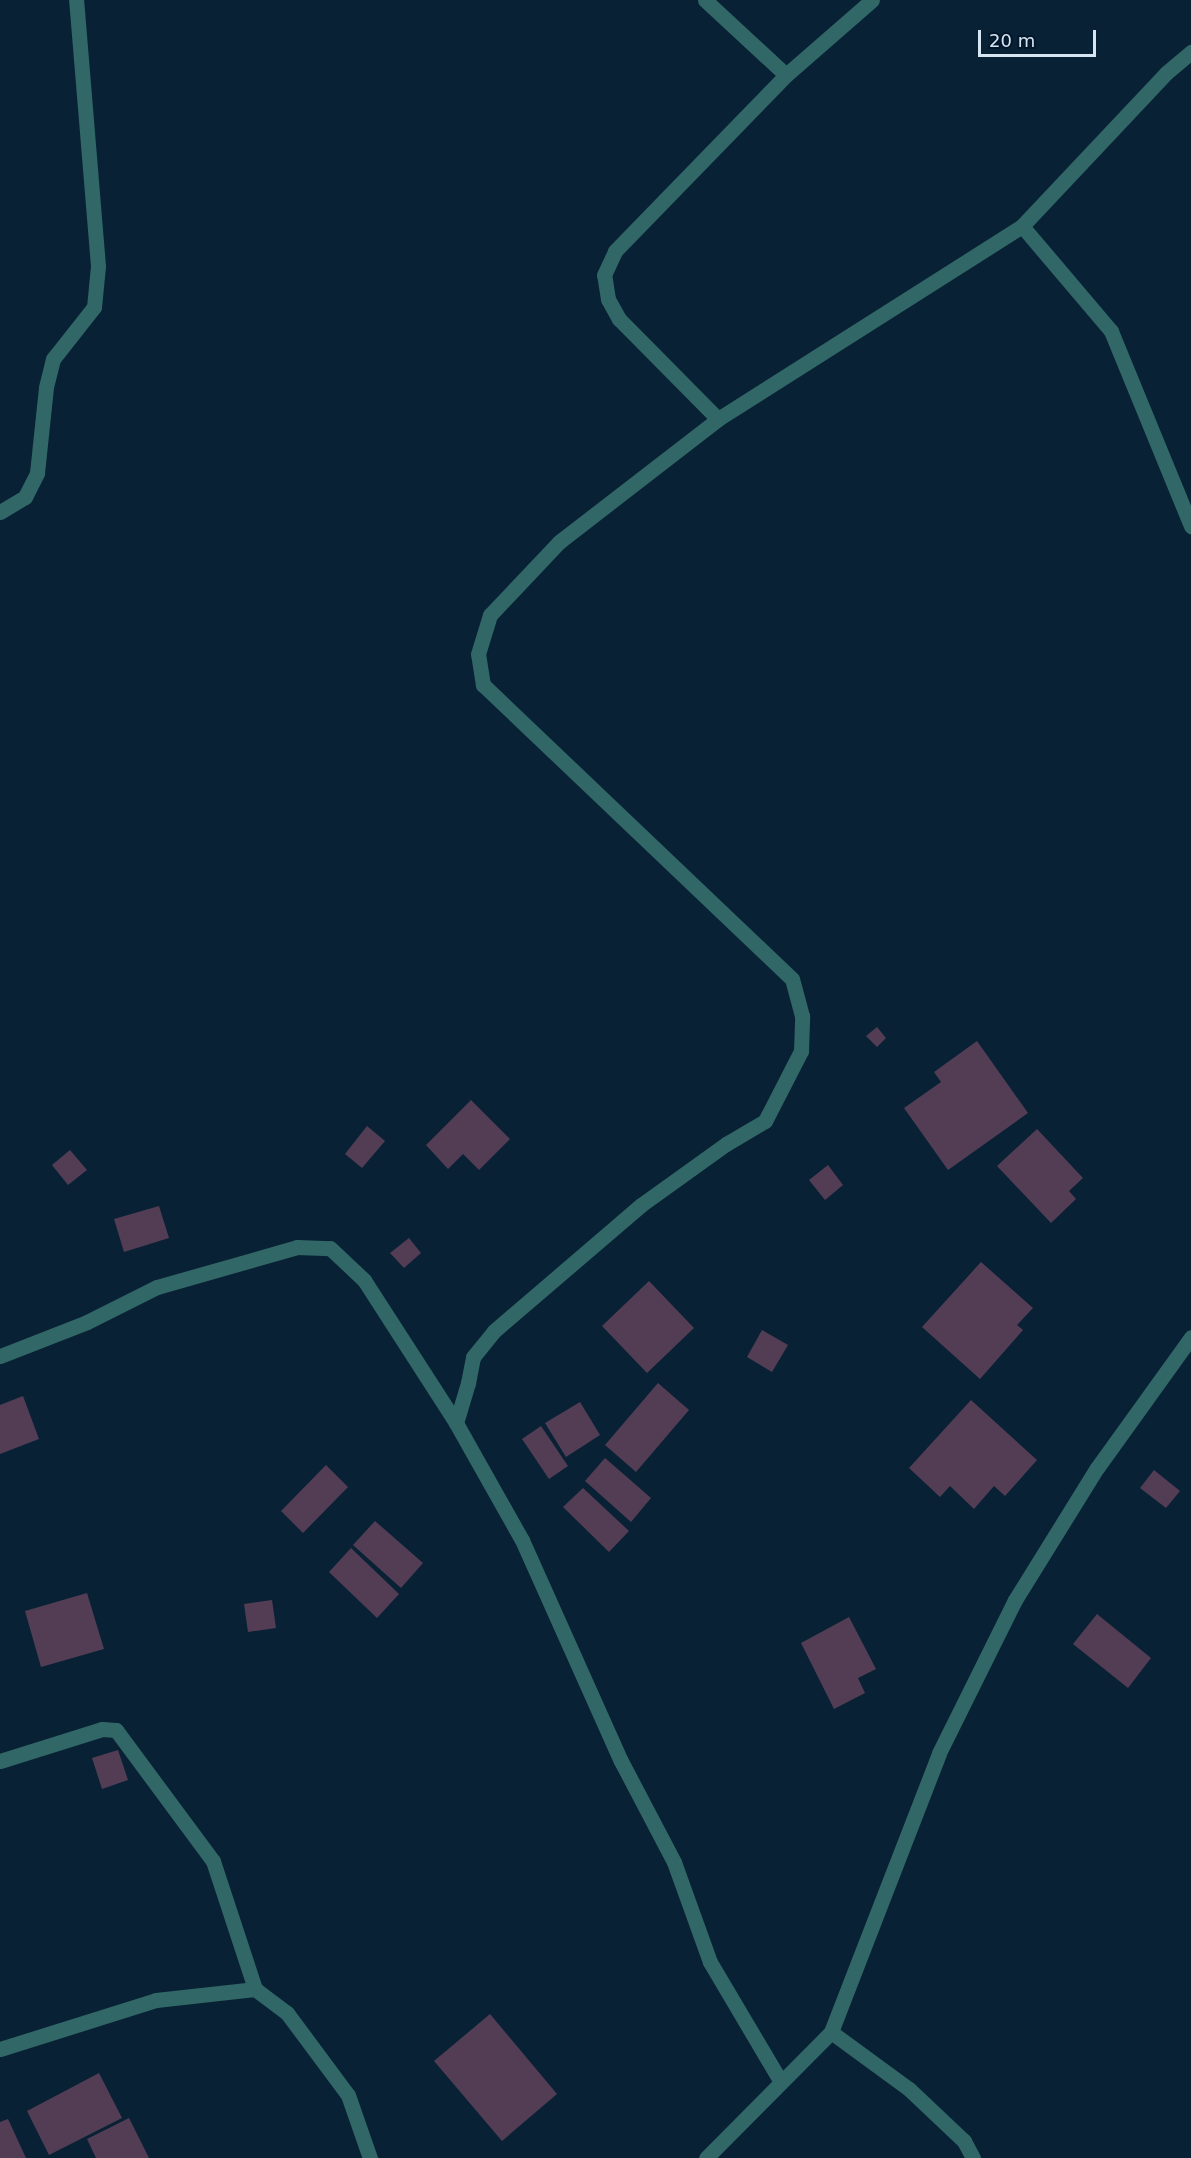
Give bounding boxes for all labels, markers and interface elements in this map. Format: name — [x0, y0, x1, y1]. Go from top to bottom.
scale bar — [981, 18, 1100, 56]
text: 20 m — [989, 30, 1035, 51]

